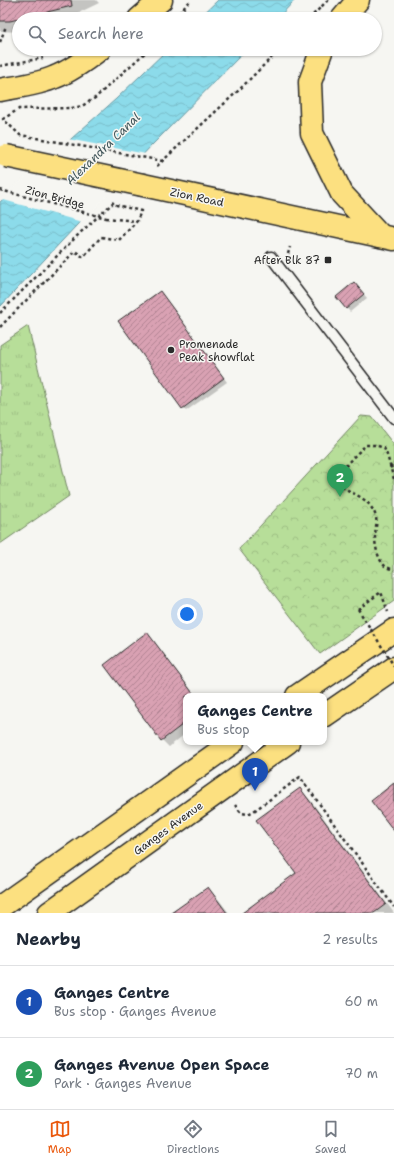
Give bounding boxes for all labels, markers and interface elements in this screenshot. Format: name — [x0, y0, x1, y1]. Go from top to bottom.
search box — [12, 12, 382, 56]
icon: search — [26, 23, 48, 45]
text: Search here — [58, 24, 144, 44]
water label: Alexandra Canal — [62, 109, 144, 189]
street label: Zion Bridge — [24, 182, 86, 213]
street label: Zion Road — [169, 185, 225, 210]
place label: After Blk 87 — [254, 253, 320, 268]
marker: After Blk 87 — [323, 255, 333, 265]
place label: Promenade Peak showflat — [179, 337, 255, 365]
marker: Promenade Peak showflat — [166, 345, 176, 355]
pin: 2 — [327, 464, 353, 497]
your location — [177, 604, 197, 624]
popup — [183, 693, 327, 745]
text: Ganges Centre — [197, 701, 313, 721]
text: Bus stop — [197, 721, 250, 738]
pin: 1 — [242, 758, 268, 791]
street label: Ganges Avenue — [131, 798, 206, 859]
text: Nearby — [16, 928, 81, 950]
text: 2 results — [322, 931, 378, 948]
text: Ganges Centre — [54, 983, 170, 1003]
text: 1 — [26, 993, 32, 1010]
text: 60 m — [345, 993, 378, 1010]
text: Bus stop · Ganges Avenue — [54, 1003, 217, 1020]
text: Ganges Avenue Open Space — [54, 1055, 270, 1075]
text: 2 — [24, 1065, 34, 1082]
text: 70 m — [344, 1065, 378, 1082]
text: Park · Ganges Avenue — [54, 1075, 192, 1092]
tab: Map — [48, 1118, 71, 1157]
tab: Directions — [167, 1118, 219, 1157]
tab: Saved — [315, 1118, 346, 1157]

